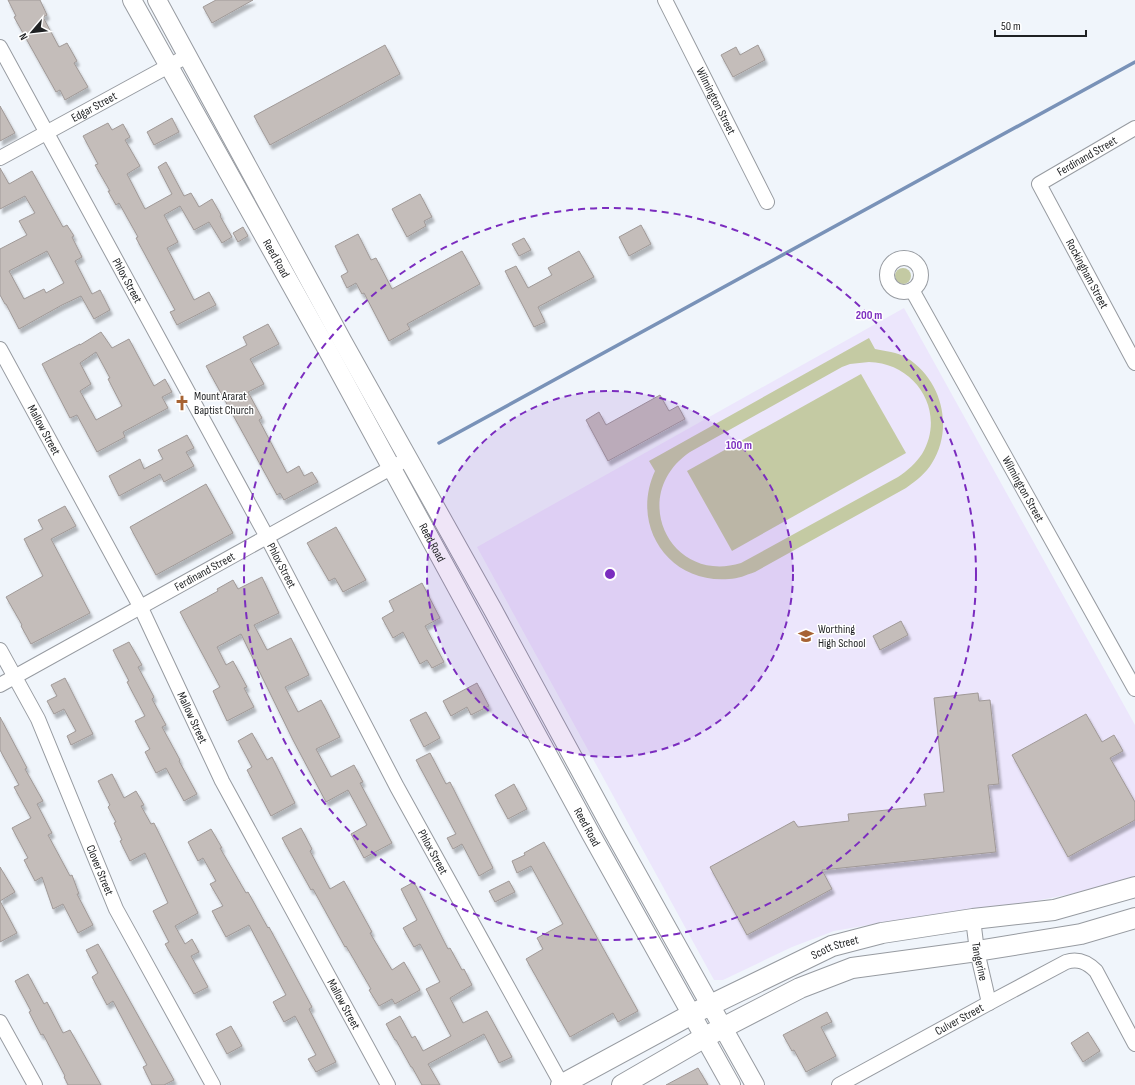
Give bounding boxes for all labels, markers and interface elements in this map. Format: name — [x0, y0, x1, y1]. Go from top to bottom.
north arrow — [12, 12, 52, 52]
scale bar — [995, 12, 1086, 38]
text: 50 m — [1001, 19, 1021, 34]
text: N — [16, 31, 31, 42]
street label: Wilmington Street — [692, 65, 739, 137]
street label: Edgar Street — [69, 89, 120, 126]
street label: Ferdinand Street — [1055, 133, 1120, 180]
street label: Reed Road — [259, 237, 293, 281]
street label: Rockingham Street — [1062, 237, 1112, 312]
street label: Phlox Street — [108, 256, 145, 306]
text: 200 m — [856, 308, 882, 323]
place label: Mount Ararat Baptist Church — [194, 389, 254, 418]
church icon: Mount Ararat Baptist Church — [173, 394, 191, 412]
street label: Mallow Street — [24, 402, 63, 458]
text: 100 m — [726, 438, 752, 453]
street label: Wilmington Street — [998, 454, 1047, 525]
street label: Reed Road — [415, 521, 448, 565]
street label: Phlox Street — [263, 540, 299, 591]
street label: Ferdinand Street — [172, 549, 238, 595]
centre of rings — [603, 567, 617, 581]
place label: Worthing High School — [818, 622, 865, 651]
school or university icon: Worthing High School — [797, 627, 815, 645]
street label: Mallow Street — [173, 690, 211, 746]
street label: Reed Road — [570, 805, 603, 849]
street label: Phlox Street — [414, 827, 451, 878]
street label: Clover Street — [83, 843, 117, 898]
street label: Scott Street — [809, 932, 861, 963]
street label: Tangerine — [968, 941, 991, 982]
street label: Mallow Street — [324, 976, 363, 1032]
street label: Culver Street — [933, 1000, 987, 1039]

